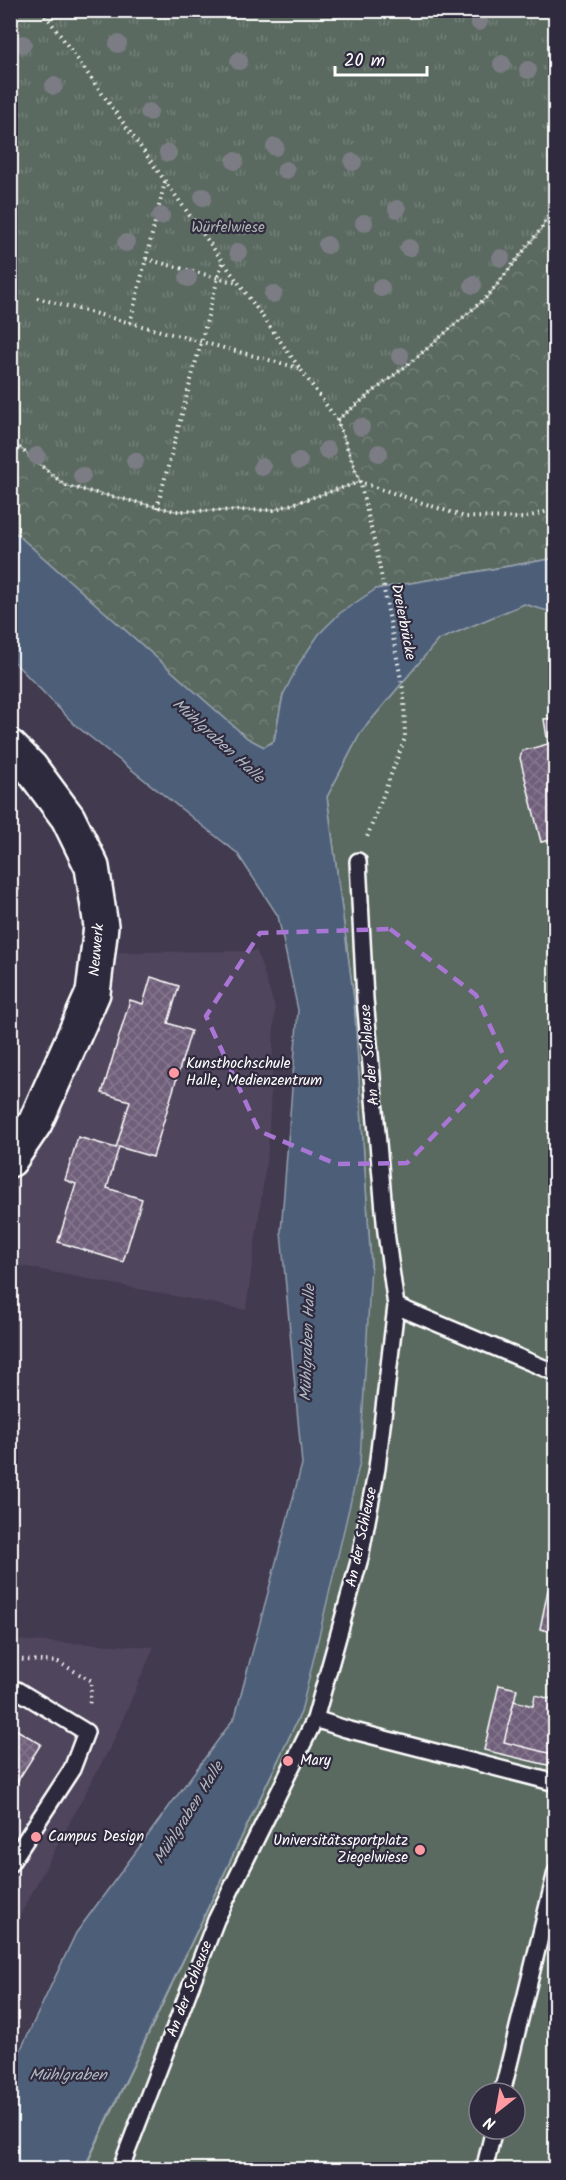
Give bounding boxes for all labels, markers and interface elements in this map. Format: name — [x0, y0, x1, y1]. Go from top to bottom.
scale bar — [335, 39, 426, 77]
text: 20 m — [344, 47, 385, 76]
park label: Würfelwiese — [191, 216, 265, 240]
street label: Dreierbrücke — [384, 582, 422, 662]
water label: Mühlgraben Halle — [166, 693, 271, 791]
street label: Neuwerk — [83, 922, 111, 977]
street label: An der Schleuse — [354, 1003, 386, 1107]
place label: Kunsthochschule Halle, Medienzentrum — [186, 1052, 322, 1093]
marker: Kunsthochschule Halle, Medienzentrum — [167, 1066, 181, 1080]
water label: Mühlgraben Halle — [293, 1282, 323, 1402]
street label: An der Schleuse — [340, 1484, 384, 1589]
place label: Mary — [300, 1749, 332, 1773]
marker: Mary — [281, 1754, 295, 1768]
water label: Mühlgraben Halle — [147, 1755, 232, 1869]
place label: Campus Design — [48, 1825, 144, 1849]
place label: Universitätssportplatz Ziegelwiese — [273, 1829, 408, 1870]
marker: Campus Design — [29, 1830, 43, 1844]
marker: Universitätssportplatz Ziegelwiese — [413, 1843, 427, 1857]
street label: An der Schleuse — [161, 1937, 220, 2041]
water label: Mühlgraben — [29, 2063, 108, 2088]
north arrow — [467, 2081, 527, 2141]
text: N — [479, 2109, 501, 2136]

